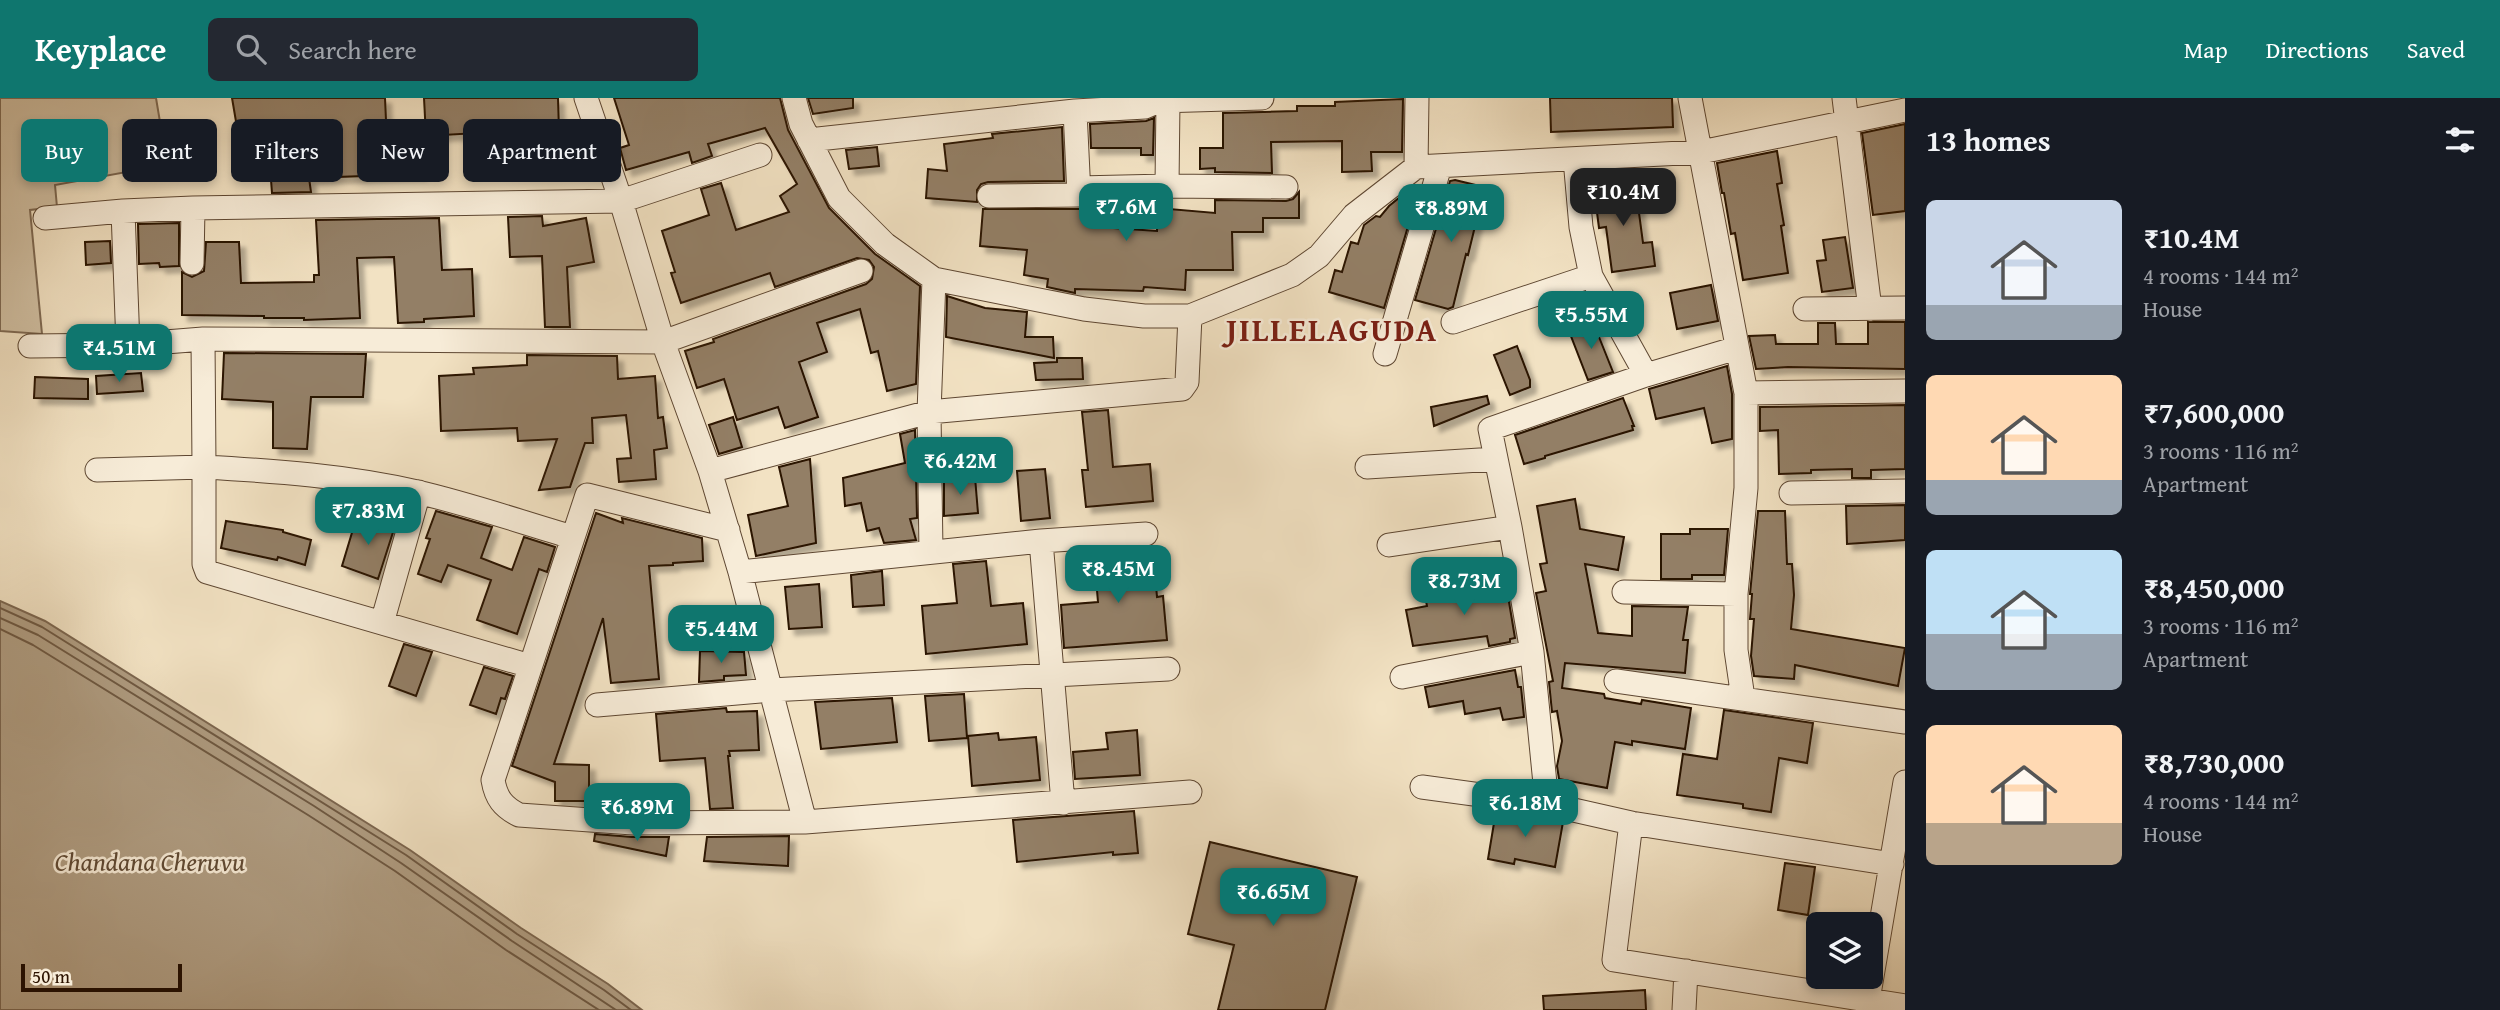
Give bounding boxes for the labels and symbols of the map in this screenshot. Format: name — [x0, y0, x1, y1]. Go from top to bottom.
pin: ₹10.4M — [1566, 169, 1680, 228]
pin: ₹7.6M — [1077, 184, 1175, 243]
pin: ₹8.89M — [1394, 184, 1508, 244]
pin: ₹5.55M — [1534, 292, 1648, 351]
district label: JILLELAGUDA — [1221, 306, 1438, 353]
pin: ₹4.51M — [62, 324, 176, 384]
pin: ₹6.42M — [903, 438, 1017, 497]
pin: ₹7.83M — [311, 488, 425, 547]
pin: ₹8.45M — [1061, 546, 1175, 605]
pin: ₹8.73M — [1407, 558, 1521, 617]
pin: ₹5.44M — [664, 606, 778, 665]
pin: ₹6.18M — [1468, 780, 1582, 839]
pin: ₹6.89M — [580, 784, 694, 843]
water label: Chandana Cheruvu — [55, 842, 245, 881]
pin: ₹6.65M — [1216, 868, 1330, 928]
scale bar — [21, 961, 182, 993]

